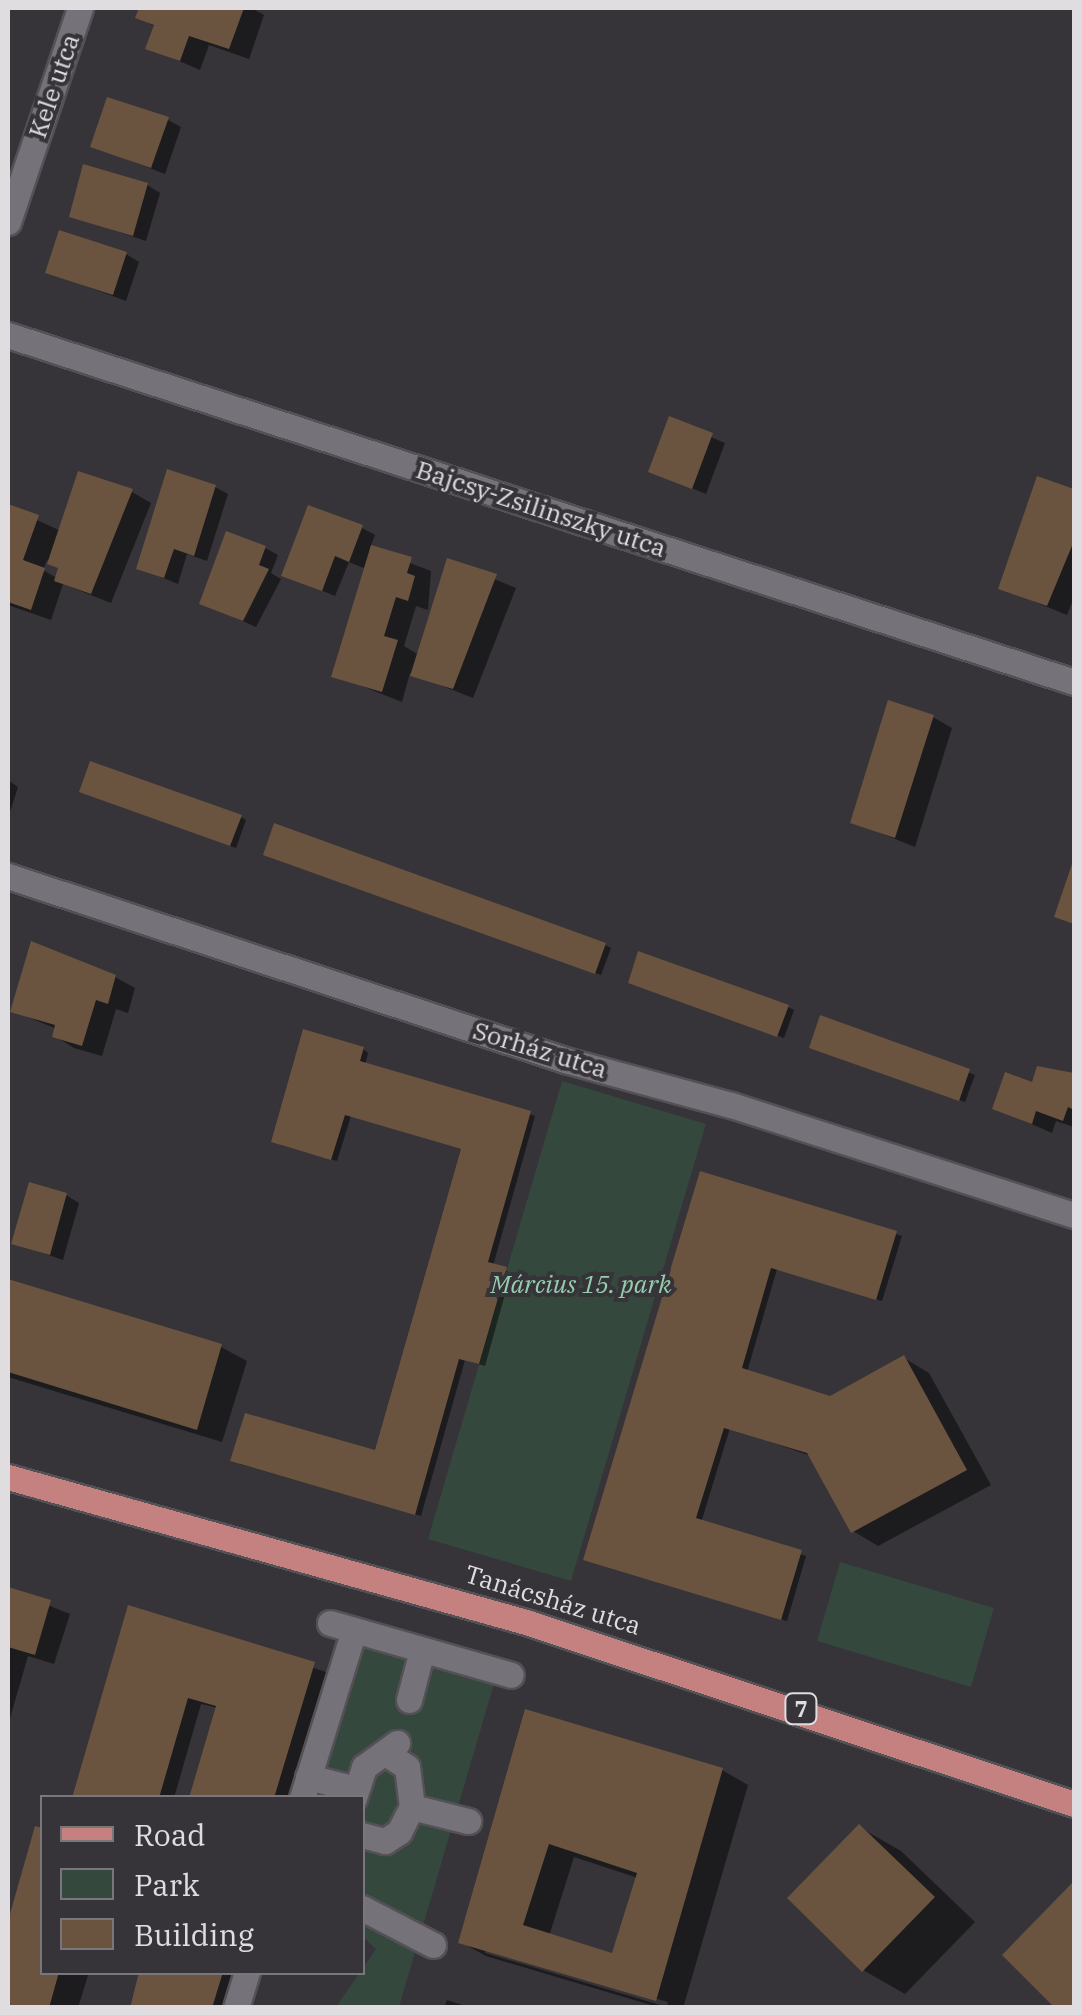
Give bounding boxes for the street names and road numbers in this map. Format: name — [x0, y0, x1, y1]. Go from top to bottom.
street label: Kele utca — [22, 30, 86, 142]
street label: Bajcsy-Zsilinszky utca — [412, 454, 670, 564]
street label: Sorház utca — [469, 1015, 611, 1085]
street label: Tanácsház utca — [461, 1559, 645, 1641]
road number: 7 — [784, 1692, 818, 1726]

